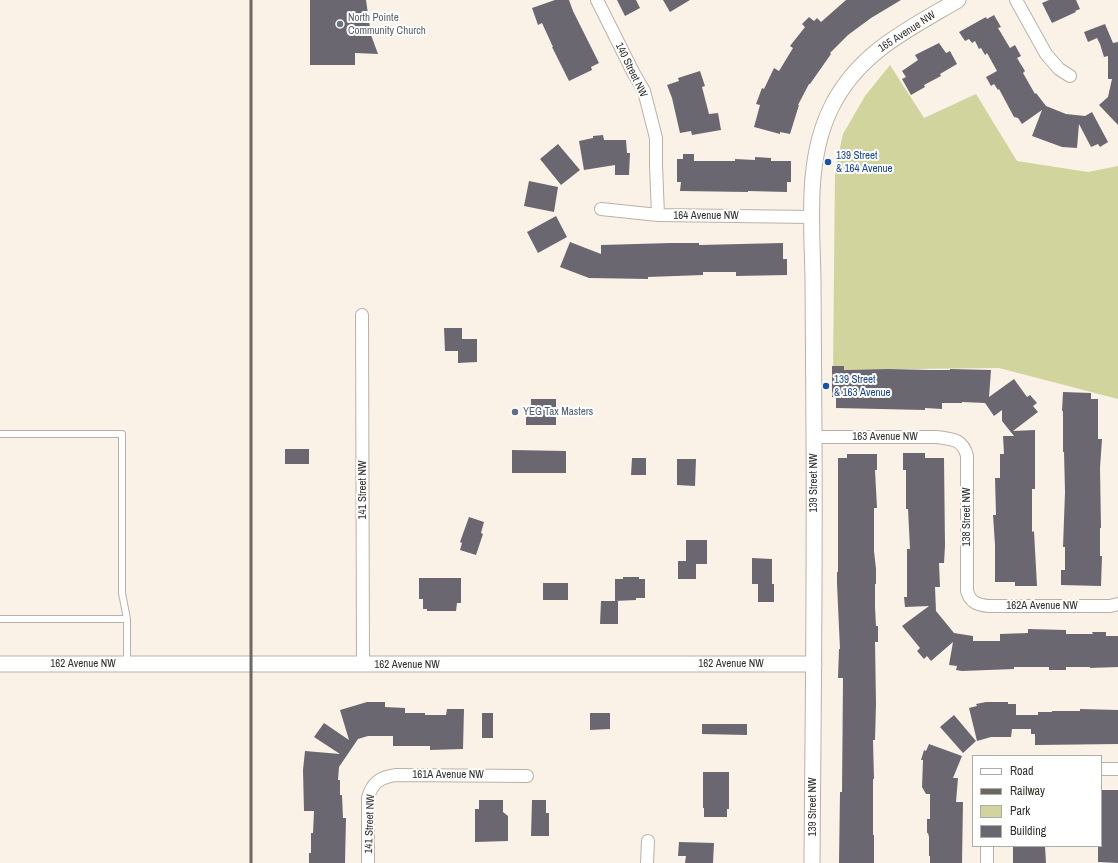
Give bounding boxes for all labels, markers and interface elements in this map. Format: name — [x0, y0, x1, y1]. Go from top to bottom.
street label: 165 Avenue NW — [876, 9, 938, 55]
place label: North Pointe Community Church — [348, 11, 426, 37]
marker: North Pointe Community Church — [335, 19, 345, 29]
street label: 140 Street NW — [612, 41, 650, 99]
place label: 139 Street & 164 Avenue — [836, 149, 893, 175]
marker: 139 Street & 164 Avenue — [823, 157, 833, 167]
street label: 164 Avenue NW — [673, 209, 739, 223]
place label: 139 Street & 163 Avenue — [834, 373, 891, 399]
marker: 139 Street & 163 Avenue — [821, 381, 831, 391]
place label: YEG Tax Masters — [523, 405, 593, 419]
marker: YEG Tax Masters — [510, 407, 520, 417]
street label: 163 Avenue NW — [852, 430, 918, 444]
street label: 139 Street NW — [807, 453, 821, 513]
street label: 141 Street NW — [356, 460, 370, 520]
street label: 138 Street NW — [960, 487, 974, 547]
street label: 162A Avenue NW — [1006, 599, 1078, 613]
street label: 162 Avenue NW — [50, 657, 116, 671]
street label: 162 Avenue NW — [698, 657, 764, 671]
street label: 162 Avenue NW — [374, 658, 440, 672]
legend — [972, 755, 1102, 847]
text: Road — [1010, 763, 1034, 779]
street label: 161A Avenue NW — [412, 768, 484, 782]
street label: 139 Street NW — [806, 777, 820, 837]
text: Railway — [1010, 783, 1045, 799]
street label: 141 Street NW — [362, 794, 378, 854]
text: Park — [1010, 803, 1030, 819]
text: Building — [1010, 823, 1046, 839]

